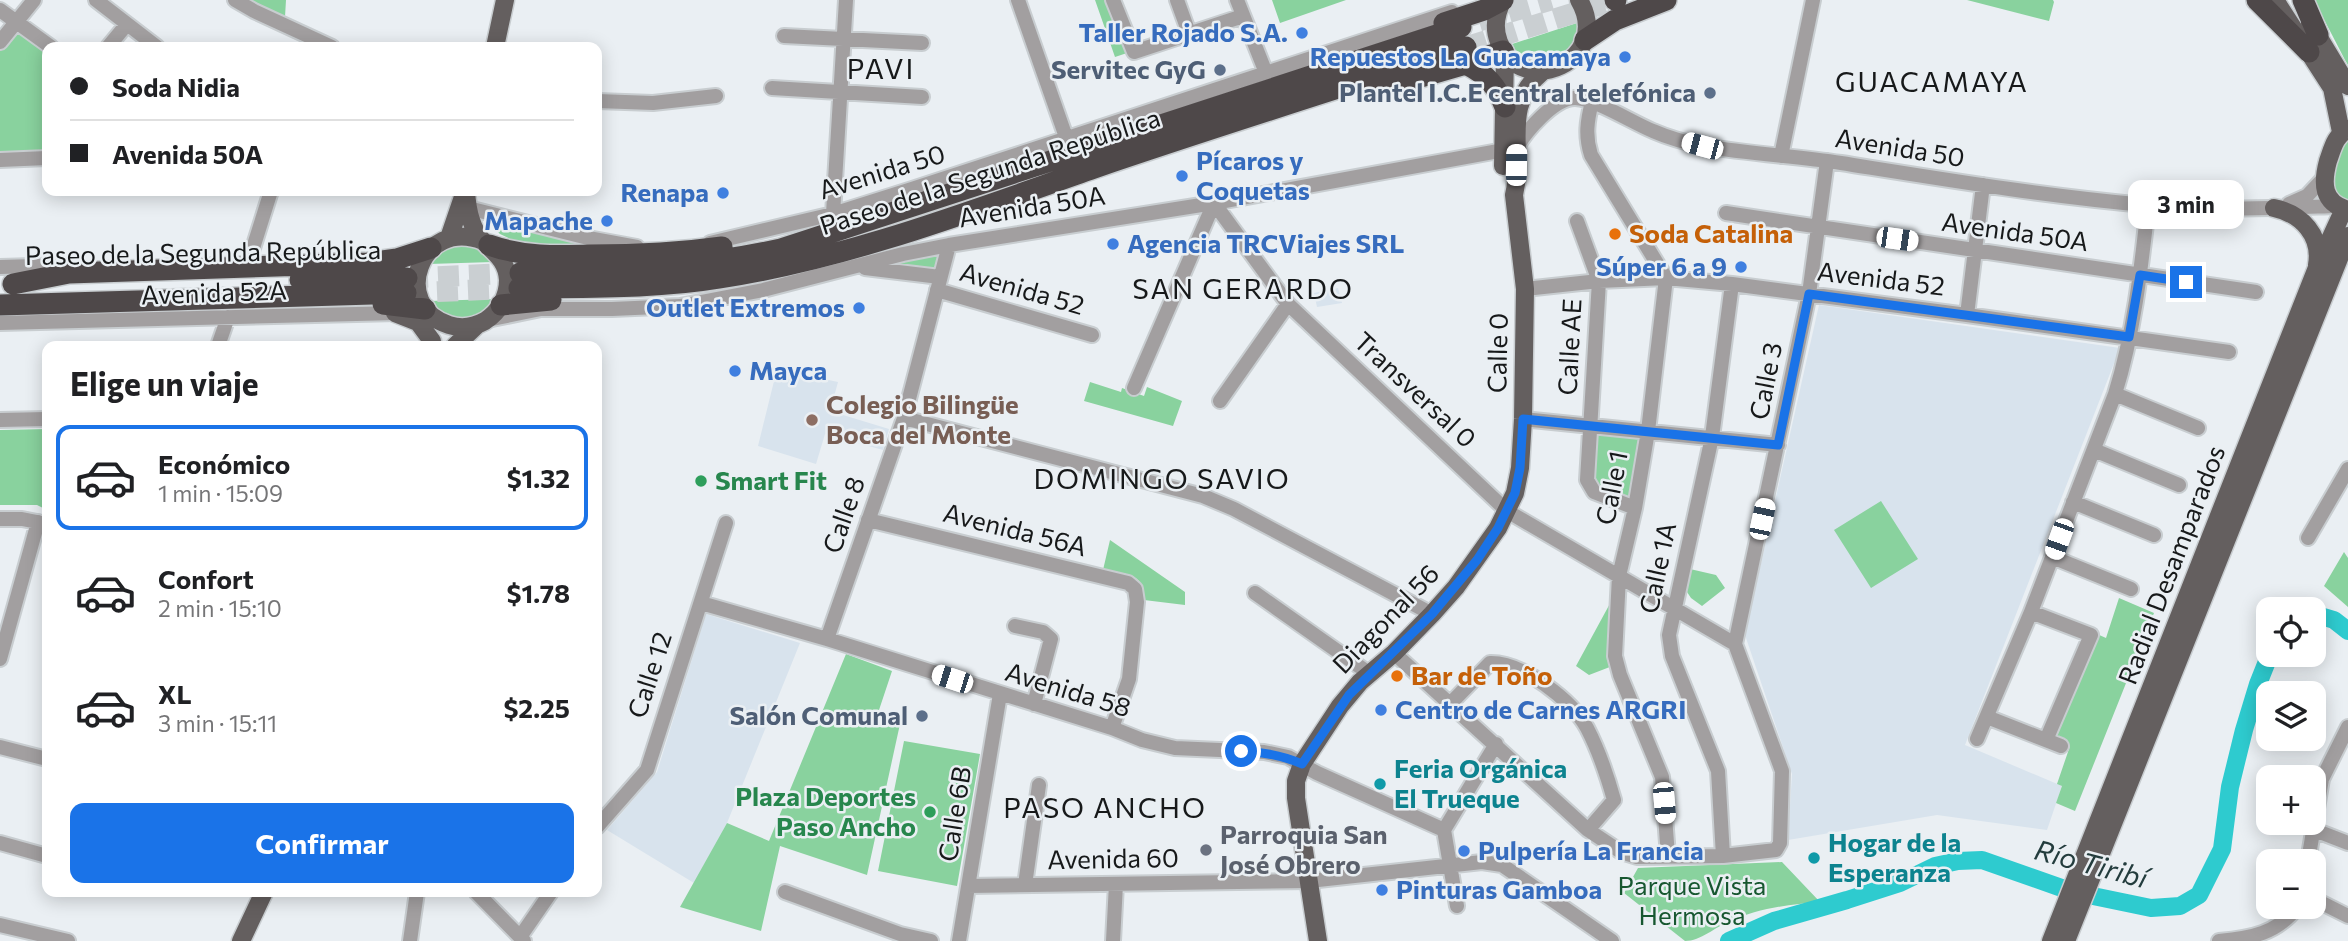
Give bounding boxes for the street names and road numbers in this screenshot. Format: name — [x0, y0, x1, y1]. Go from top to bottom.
street label: Paseo de la Segunda República — [815, 101, 1164, 240]
street label: Avenida 50 — [1833, 121, 1967, 172]
street label: Avenida 50 — [815, 137, 949, 204]
street label: Avenida 50A — [956, 179, 1107, 232]
street label: Avenida 50A — [1940, 205, 2091, 256]
street label: Paseo de la Segunda República — [25, 233, 381, 270]
street label: Avenida 52 — [1816, 254, 1947, 301]
street label: Avenida 52 — [957, 255, 1088, 320]
street label: Avenida 52A — [140, 273, 288, 310]
street label: Calle AE — [1550, 298, 1587, 396]
street label: Calle 0 — [1480, 313, 1513, 393]
street label: Transversal 0 — [1349, 325, 1483, 453]
street label: Calle 3 — [1742, 339, 1787, 422]
street label: Radial Desamparados — [2111, 441, 2231, 688]
street label: Calle 1 — [1588, 448, 1633, 527]
street label: Calle 8 — [815, 472, 870, 557]
street label: Avenida 56A — [940, 496, 1090, 561]
street label: Calle 1A — [1632, 519, 1681, 616]
street label: Diagonal 56 — [1325, 557, 1445, 679]
street label: Calle 12 — [620, 627, 677, 722]
street label: Avenida 58 — [1002, 655, 1135, 722]
street label: Calle 6B — [931, 764, 976, 864]
street label: Avenida 60 — [1047, 841, 1179, 874]

